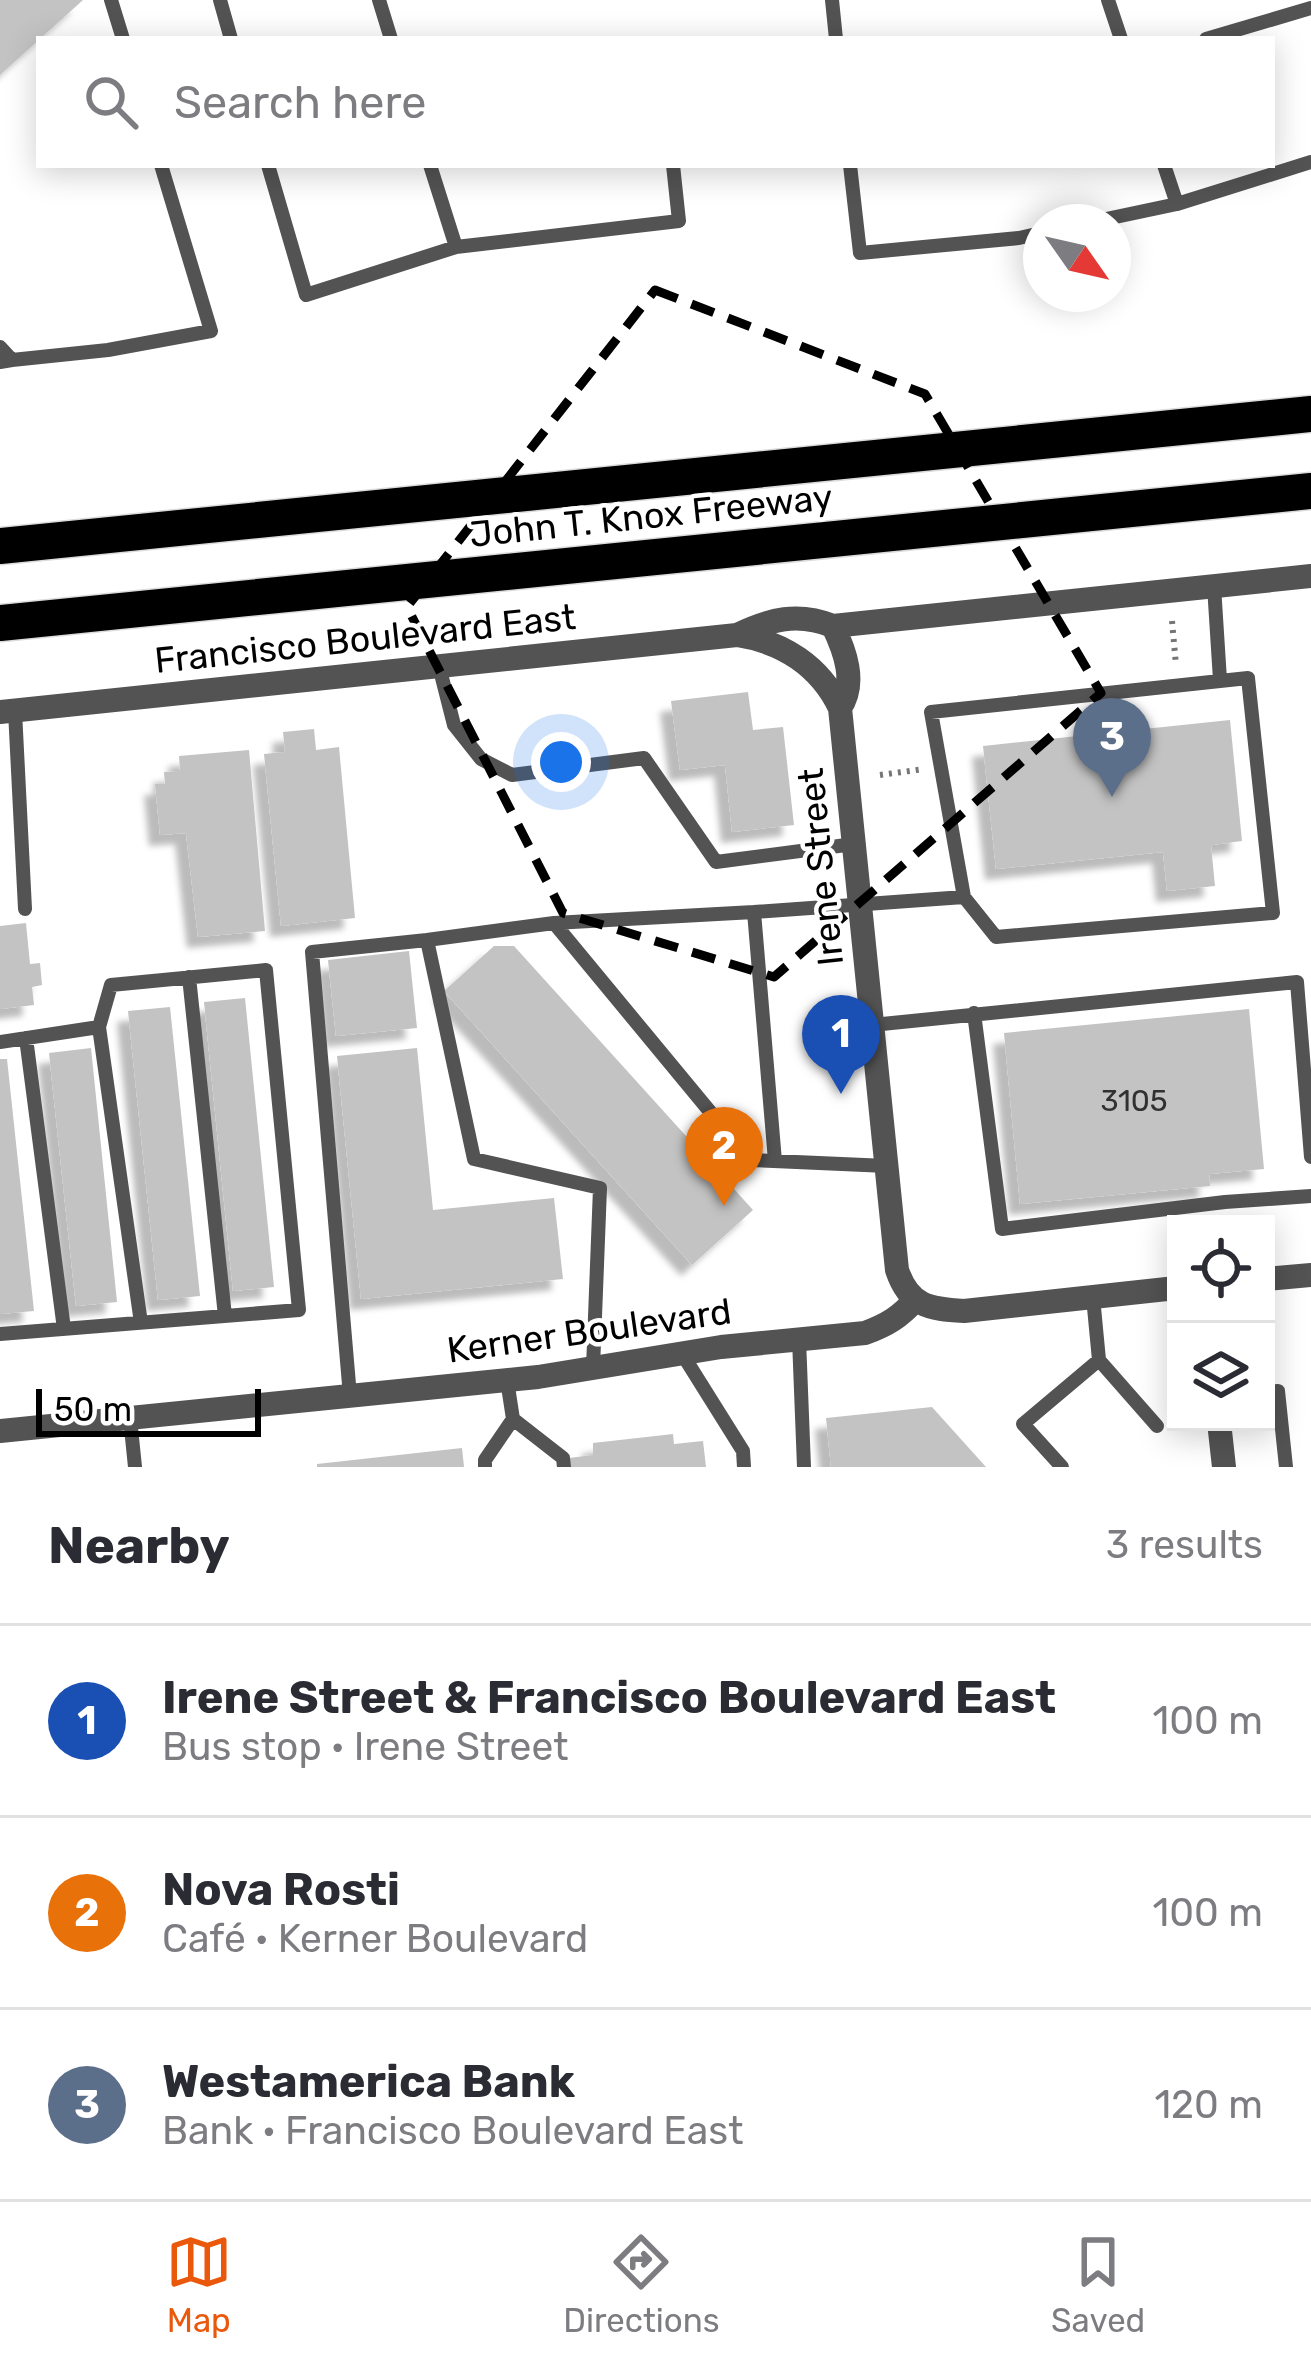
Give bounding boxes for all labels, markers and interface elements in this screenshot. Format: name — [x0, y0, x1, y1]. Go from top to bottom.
search box — [36, 36, 1275, 168]
icon: search — [78, 69, 144, 135]
text: Search here — [174, 76, 426, 129]
north arrow — [1023, 204, 1131, 312]
street label: John T. Knox Freeway — [467, 475, 835, 556]
street label: Francisco Boulevard East — [152, 595, 578, 682]
pin: 3 — [1073, 698, 1151, 797]
your location — [531, 732, 591, 792]
street label: Irene Street — [789, 766, 852, 968]
pin: 1 — [802, 995, 880, 1094]
house number: 3105 — [1100, 1083, 1168, 1119]
pin: 2 — [685, 1107, 763, 1206]
map controls — [1167, 1215, 1275, 1431]
button: locate — [1167, 1215, 1275, 1323]
street label: Kerner Boulevard — [444, 1289, 734, 1372]
button: layers — [1167, 1323, 1275, 1431]
scale bar — [36, 1383, 261, 1436]
text: 50 m — [54, 1390, 132, 1429]
text: Nearby — [48, 1515, 230, 1576]
text: 3 results — [1106, 1522, 1263, 1568]
text: Irene Street & Francisco Boulevard East — [162, 1671, 1056, 1724]
text: 1 — [77, 1698, 97, 1744]
text: 100 m — [1153, 1698, 1263, 1744]
text: Bus stop · Irene Street — [162, 1724, 568, 1770]
text: Nova Rosti — [162, 1863, 400, 1916]
text: 2 — [74, 1890, 100, 1936]
text: 100 m — [1153, 1890, 1263, 1936]
text: Café · Kerner Boulevard — [162, 1916, 588, 1962]
text: Westamerica Bank — [162, 2055, 575, 2108]
text: 3 — [74, 2082, 100, 2128]
text: 120 m — [1154, 2082, 1263, 2128]
text: Bank · Francisco Boulevard East — [162, 2108, 743, 2154]
tab: Map — [166, 2229, 232, 2340]
tab: Directions — [563, 2229, 720, 2340]
tab: Saved — [1051, 2229, 1145, 2340]

